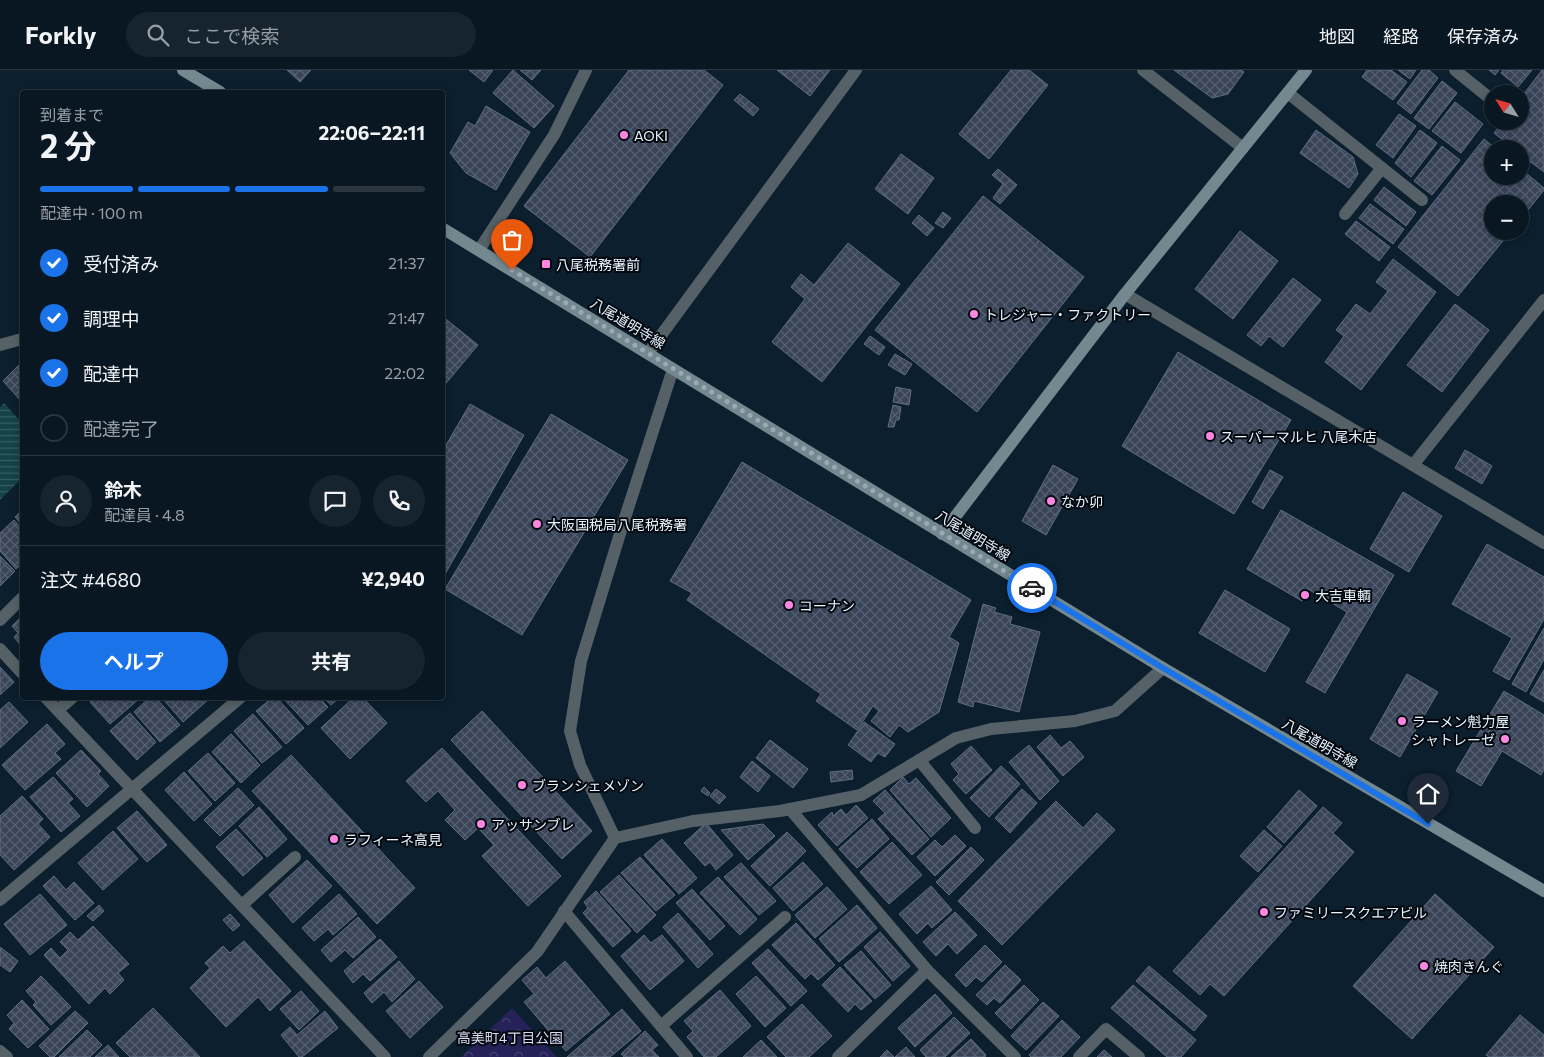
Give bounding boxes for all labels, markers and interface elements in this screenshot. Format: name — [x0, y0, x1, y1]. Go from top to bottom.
search box — [126, 12, 476, 57]
text: Forkly — [25, 20, 96, 49]
icon: search — [144, 21, 172, 49]
text: ここで検索 — [184, 24, 279, 47]
text: 地図 — [1319, 25, 1355, 47]
text: 経路 — [1383, 25, 1419, 47]
text: 保存済み — [1447, 25, 1519, 47]
north arrow — [1484, 85, 1529, 130]
map controls — [1484, 85, 1529, 240]
text: 到着まで — [40, 105, 104, 124]
text: 22:06–22:11 — [319, 121, 425, 144]
text: 2 分 — [40, 125, 96, 165]
place label: AOKI — [634, 127, 668, 144]
marker: AOKI — [618, 129, 630, 141]
button: + — [1484, 140, 1529, 185]
button: − — [1484, 195, 1529, 240]
text: 配達中 · 100 m — [40, 203, 143, 222]
pin — [491, 219, 533, 270]
icon: bag — [498, 226, 526, 254]
icon: check — [40, 249, 68, 277]
text: 受付済み — [83, 252, 159, 275]
text: 21:37 — [388, 253, 425, 272]
place label: 八尾税務署前 — [556, 256, 640, 273]
marker: 八尾税務署前 — [540, 258, 552, 270]
street label: 八尾道明寺線 — [588, 294, 668, 352]
icon: check — [40, 304, 68, 332]
place label: トレジャー・ファクトリー — [984, 306, 1151, 323]
text: 調理中 — [83, 307, 140, 330]
text: 21:47 — [388, 308, 425, 327]
marker: トレジャー・ファクトリー — [968, 308, 980, 320]
icon: check — [40, 359, 68, 387]
text: 配達中 — [83, 362, 140, 385]
text: 22:02 — [384, 363, 425, 382]
text: 配達完了 — [83, 417, 159, 440]
place label: スーパーマルヒ 八尾木店 — [1220, 428, 1377, 445]
marker: スーパーマルヒ 八尾木店 — [1204, 430, 1216, 442]
button: person — [40, 475, 92, 527]
button: chat — [309, 475, 361, 527]
button: phone — [373, 475, 425, 527]
text: 鈴木 — [104, 478, 142, 501]
place label: なか卯 — [1061, 493, 1103, 510]
marker: なか卯 — [1045, 495, 1057, 507]
text: 配達員 · 4.8 — [104, 505, 185, 524]
street label: 八尾道明寺線 — [933, 506, 1013, 564]
place label: 大阪国税局八尾税務署 — [547, 516, 687, 533]
marker: 大阪国税局八尾税務署 — [531, 518, 543, 530]
courier — [1007, 563, 1057, 613]
text: ¥2,940 — [361, 567, 425, 590]
text: 注文 #4680 — [40, 568, 141, 591]
icon: car — [1018, 574, 1046, 602]
place label: 大吉車輌 — [1315, 587, 1371, 604]
marker: 大吉車輌 — [1299, 589, 1311, 601]
place label: コーナン — [799, 597, 855, 614]
marker: コーナン — [783, 599, 795, 611]
button: ヘルプ — [40, 632, 228, 690]
button: 共有 — [238, 632, 425, 690]
place label: ラーメン魁力屋 — [1412, 713, 1509, 730]
street label: 八尾道明寺線 — [1279, 715, 1361, 771]
marker: ラーメン魁力屋 — [1396, 715, 1408, 727]
place label: シャトレーゼ — [1411, 731, 1495, 748]
marker: シャトレーゼ — [1499, 733, 1511, 745]
pin — [1407, 773, 1449, 824]
place label: ブランシェメゾン — [532, 777, 644, 794]
marker: ブランシェメゾン — [516, 779, 528, 791]
icon: home — [1414, 780, 1442, 808]
place label: アッサンブレ — [491, 816, 575, 833]
marker: アッサンブレ — [475, 818, 487, 830]
place label: ラフィーネ高見 — [344, 831, 442, 848]
marker: ラフィーネ高見 — [328, 833, 340, 845]
place label: ファミリースクエアビル — [1274, 904, 1427, 921]
marker: ファミリースクエアビル — [1258, 906, 1270, 918]
place label: 焼肉きんぐ — [1434, 958, 1504, 975]
marker: 焼肉きんぐ — [1418, 960, 1430, 972]
park label: 高美町4丁目公園 — [457, 1029, 563, 1046]

